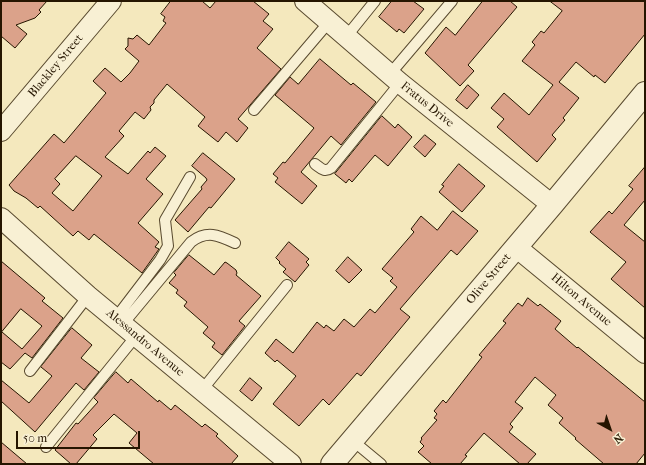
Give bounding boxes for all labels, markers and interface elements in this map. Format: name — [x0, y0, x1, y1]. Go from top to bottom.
street label: Blackley Street — [26, 32, 86, 100]
street label: Fratus Drive — [397, 79, 457, 131]
street label: Olive Street — [464, 251, 514, 307]
street label: Hilton Avenue — [548, 270, 614, 330]
street label: Alessandro Avenue — [103, 306, 187, 380]
north arrow — [590, 409, 630, 449]
scale bar — [18, 423, 142, 449]
text: 50 m — [23, 431, 47, 445]
text: N — [611, 431, 625, 446]

